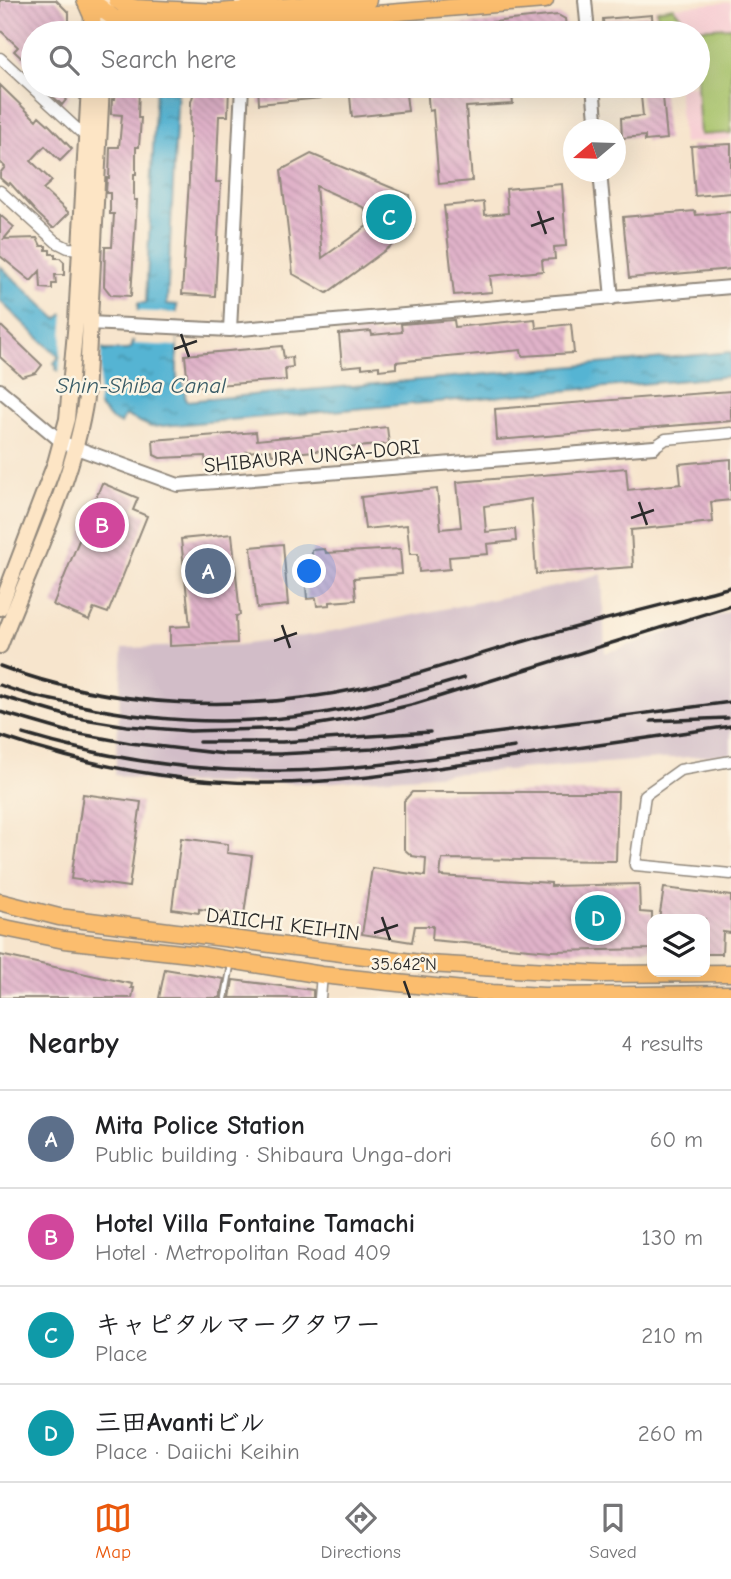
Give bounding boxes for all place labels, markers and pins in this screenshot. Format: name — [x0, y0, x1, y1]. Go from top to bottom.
pin: C — [366, 191, 412, 243]
pin: B — [79, 499, 125, 551]
pin: A — [185, 545, 231, 597]
pin: D — [575, 892, 621, 944]

